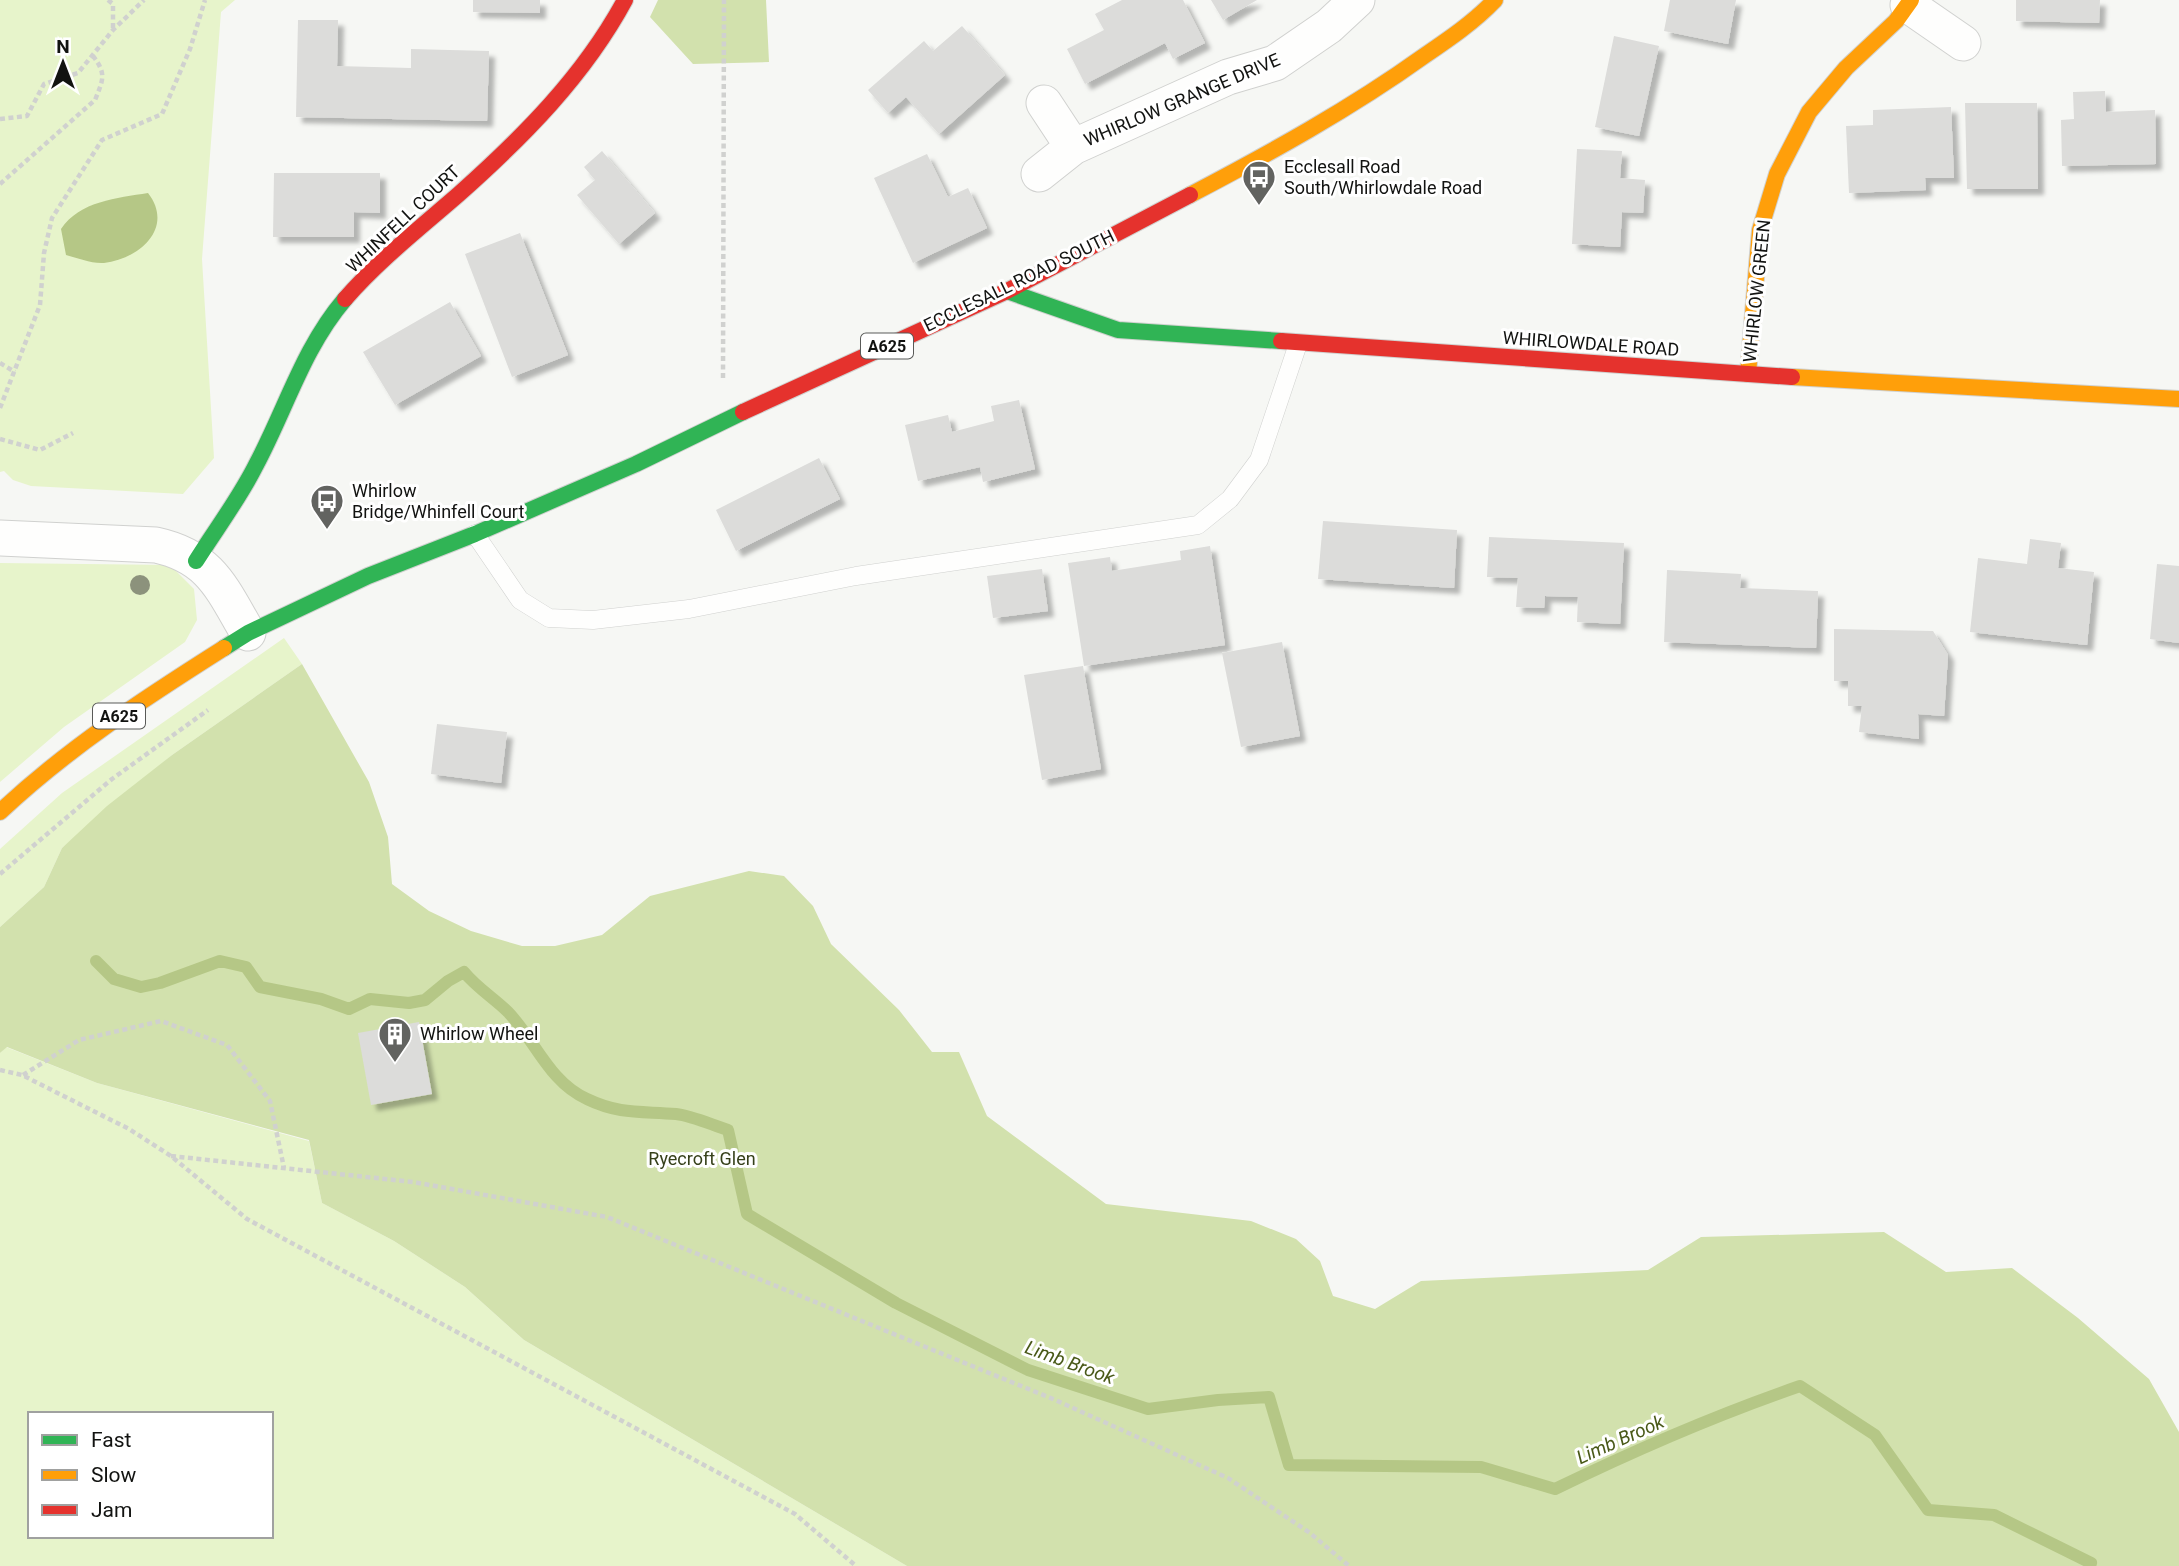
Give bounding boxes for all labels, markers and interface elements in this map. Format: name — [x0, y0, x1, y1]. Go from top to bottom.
north arrow — [28, 28, 98, 98]
text: N — [56, 35, 70, 58]
street label: WHIRLOW GRANGE DRIVE — [1081, 49, 1283, 150]
place label: Ecclesall Road South/Whirlowdale Road — [1284, 156, 1482, 198]
bus stop icon: Ecclesall Road South/Whirlowdale Road — [1240, 158, 1278, 207]
street label: WHINFELL COURT — [342, 160, 464, 277]
street label: WHIRLOW GREEN — [1739, 219, 1774, 363]
street label: ECCLESALL ROAD SOUTH — [920, 225, 1118, 336]
street label: WHIRLOWDALE ROAD — [1502, 327, 1680, 360]
road number: A625 — [861, 334, 913, 358]
place label: Whirlow Bridge/Whinfell Court — [352, 480, 524, 522]
bus stop icon: Whirlow Bridge/Whinfell Court — [308, 482, 346, 531]
road number: A625 — [93, 704, 145, 729]
building icon: Whirlow Wheel — [376, 1015, 414, 1064]
place label: Whirlow Wheel — [420, 1023, 538, 1044]
park label: Ryecroft Glen — [648, 1148, 756, 1169]
water label: Limb Brook — [1022, 1336, 1118, 1389]
water label: Limb Brook — [1573, 1410, 1668, 1469]
legend — [28, 1412, 273, 1538]
text: Fast — [91, 1428, 132, 1452]
text: Slow — [91, 1463, 137, 1487]
text: Jam — [91, 1498, 132, 1522]

